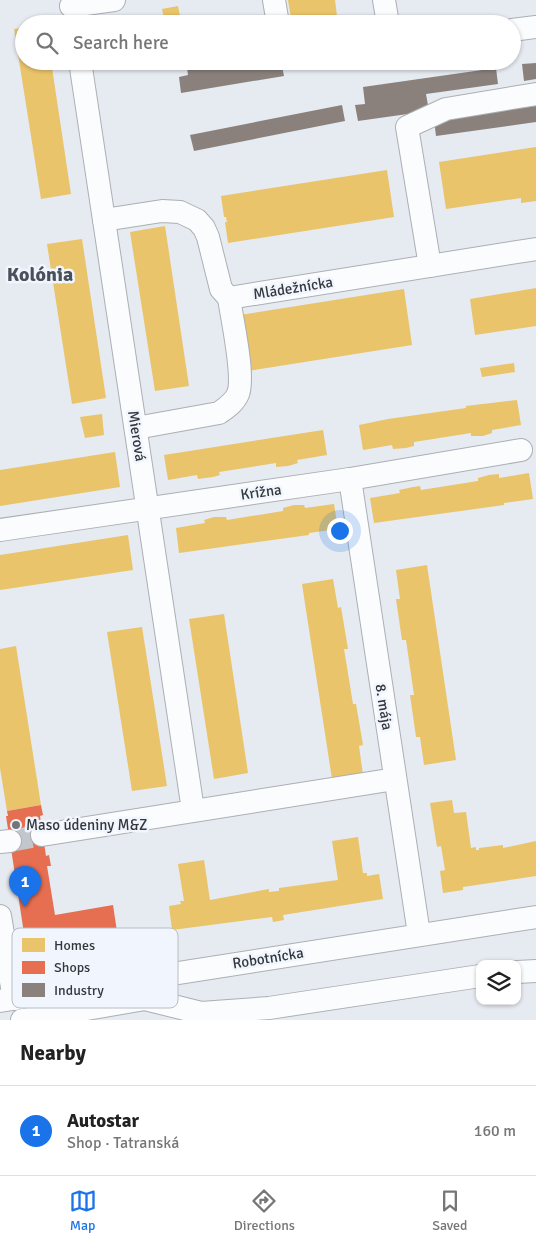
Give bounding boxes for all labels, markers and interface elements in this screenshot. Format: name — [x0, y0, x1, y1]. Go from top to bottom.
search box — [15, 15, 521, 70]
icon: search — [33, 29, 61, 57]
text: Search here — [73, 31, 169, 55]
district label: Kolónia — [7, 262, 73, 287]
street label: Mládežnícka — [252, 273, 334, 303]
street label: Mierová — [124, 409, 150, 463]
street label: Krížna — [239, 480, 283, 504]
your location — [327, 518, 353, 544]
street label: 8. mája — [371, 683, 397, 731]
place label: Maso údeniny M&Z — [26, 816, 147, 834]
marker: Maso údeniny M&Z — [10, 819, 22, 831]
pin: 1 — [9, 866, 41, 907]
legend — [12, 928, 178, 1008]
text: Homes — [54, 937, 95, 954]
street label: Robotnícka — [231, 943, 305, 973]
text: Shops — [54, 959, 90, 976]
map controls — [476, 960, 521, 1005]
button: layers — [476, 960, 521, 1005]
text: Industry — [54, 982, 104, 999]
text: Nearby — [20, 1040, 86, 1066]
text: Autostar — [67, 1109, 139, 1133]
text: 1 — [32, 1121, 40, 1141]
text: 160 m — [474, 1121, 516, 1141]
text: Shop · Tatranská — [67, 1133, 179, 1153]
tab: Map — [69, 1187, 97, 1234]
tab: Directions — [234, 1187, 295, 1234]
tab: Saved — [432, 1187, 467, 1234]

